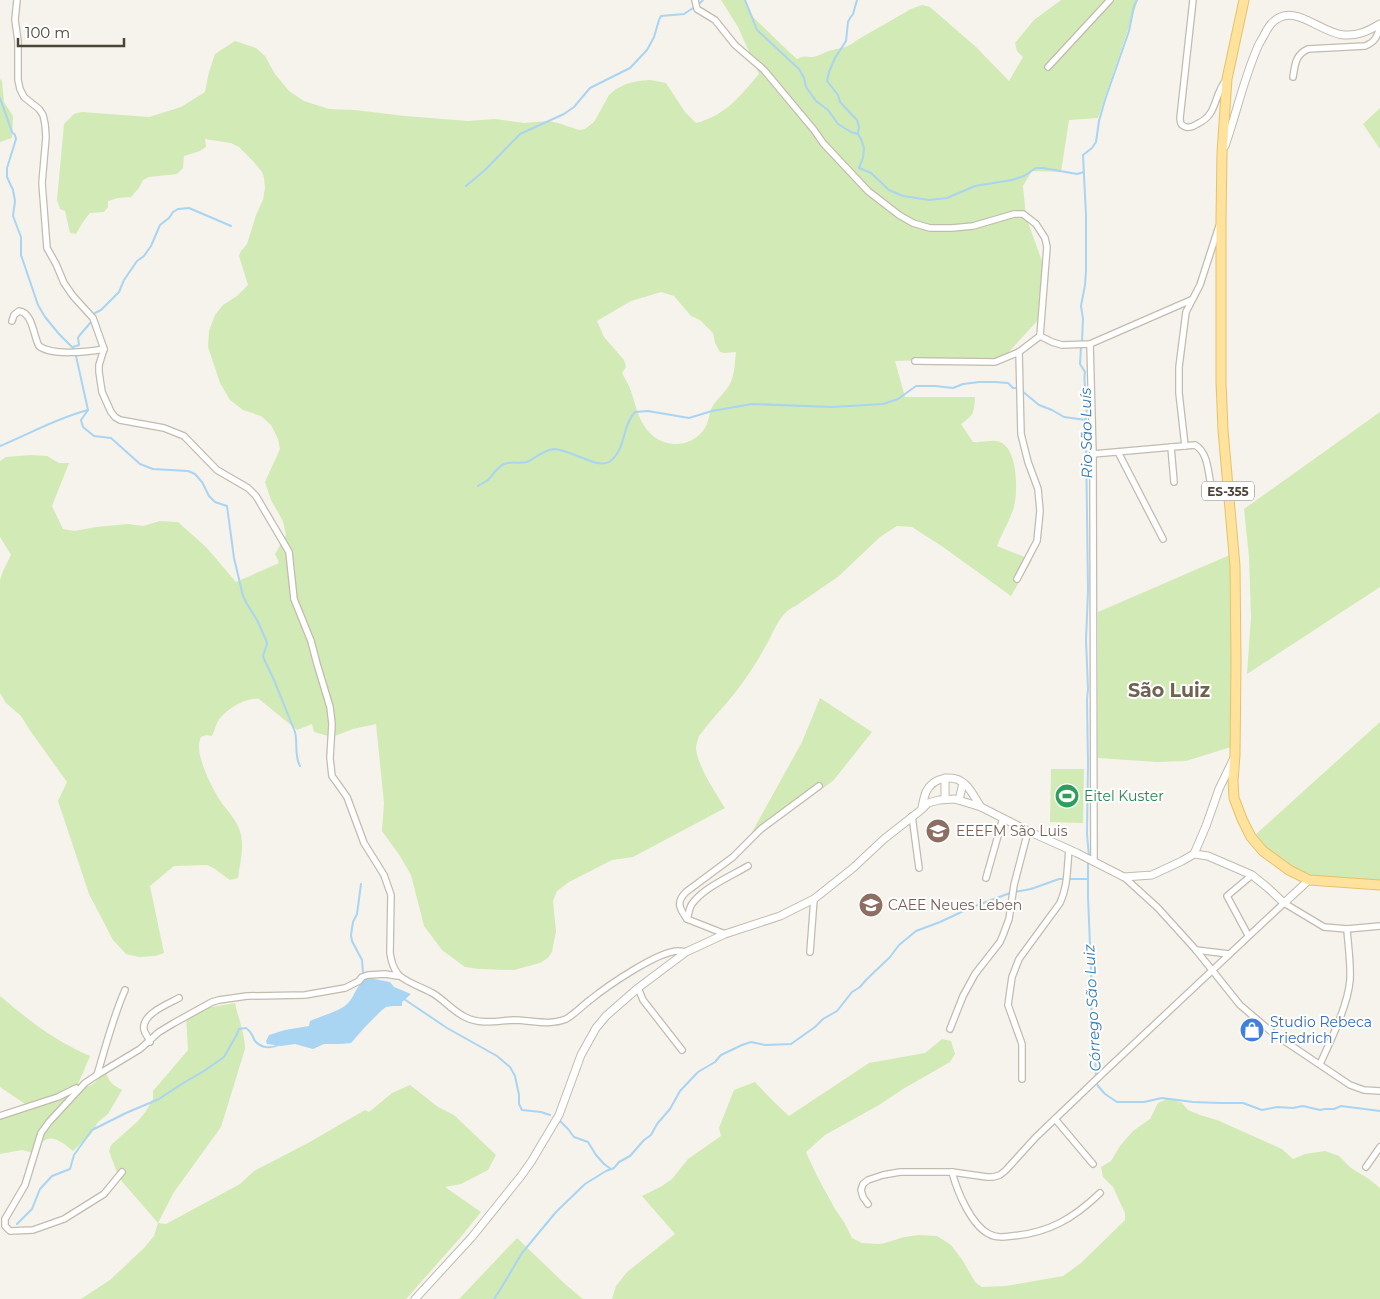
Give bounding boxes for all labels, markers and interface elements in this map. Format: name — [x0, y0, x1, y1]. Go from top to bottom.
scale bar — [18, 15, 124, 47]
text: 100 m — [25, 23, 70, 42]
water label: Rio São Luís — [1076, 387, 1096, 479]
road number: ES-355 — [1202, 482, 1254, 501]
district label: São Luiz — [1128, 679, 1210, 702]
sports icon: Eitel Kuster — [1054, 783, 1080, 809]
place label: Eitel Kuster — [1084, 787, 1164, 805]
school or university icon: EEEFM São Luis — [925, 818, 951, 844]
place label: EEEFM São Luis — [956, 822, 1068, 840]
school or university icon: CAEE Neues Leben — [858, 892, 884, 918]
place label: CAEE Neues Leben — [888, 896, 1022, 914]
water label: Córrego São Luiz — [1079, 944, 1105, 1072]
place label: Studio Rebeca Friedrich — [1270, 1013, 1372, 1047]
shop icon: Studio Rebeca Friedrich — [1239, 1017, 1265, 1043]

